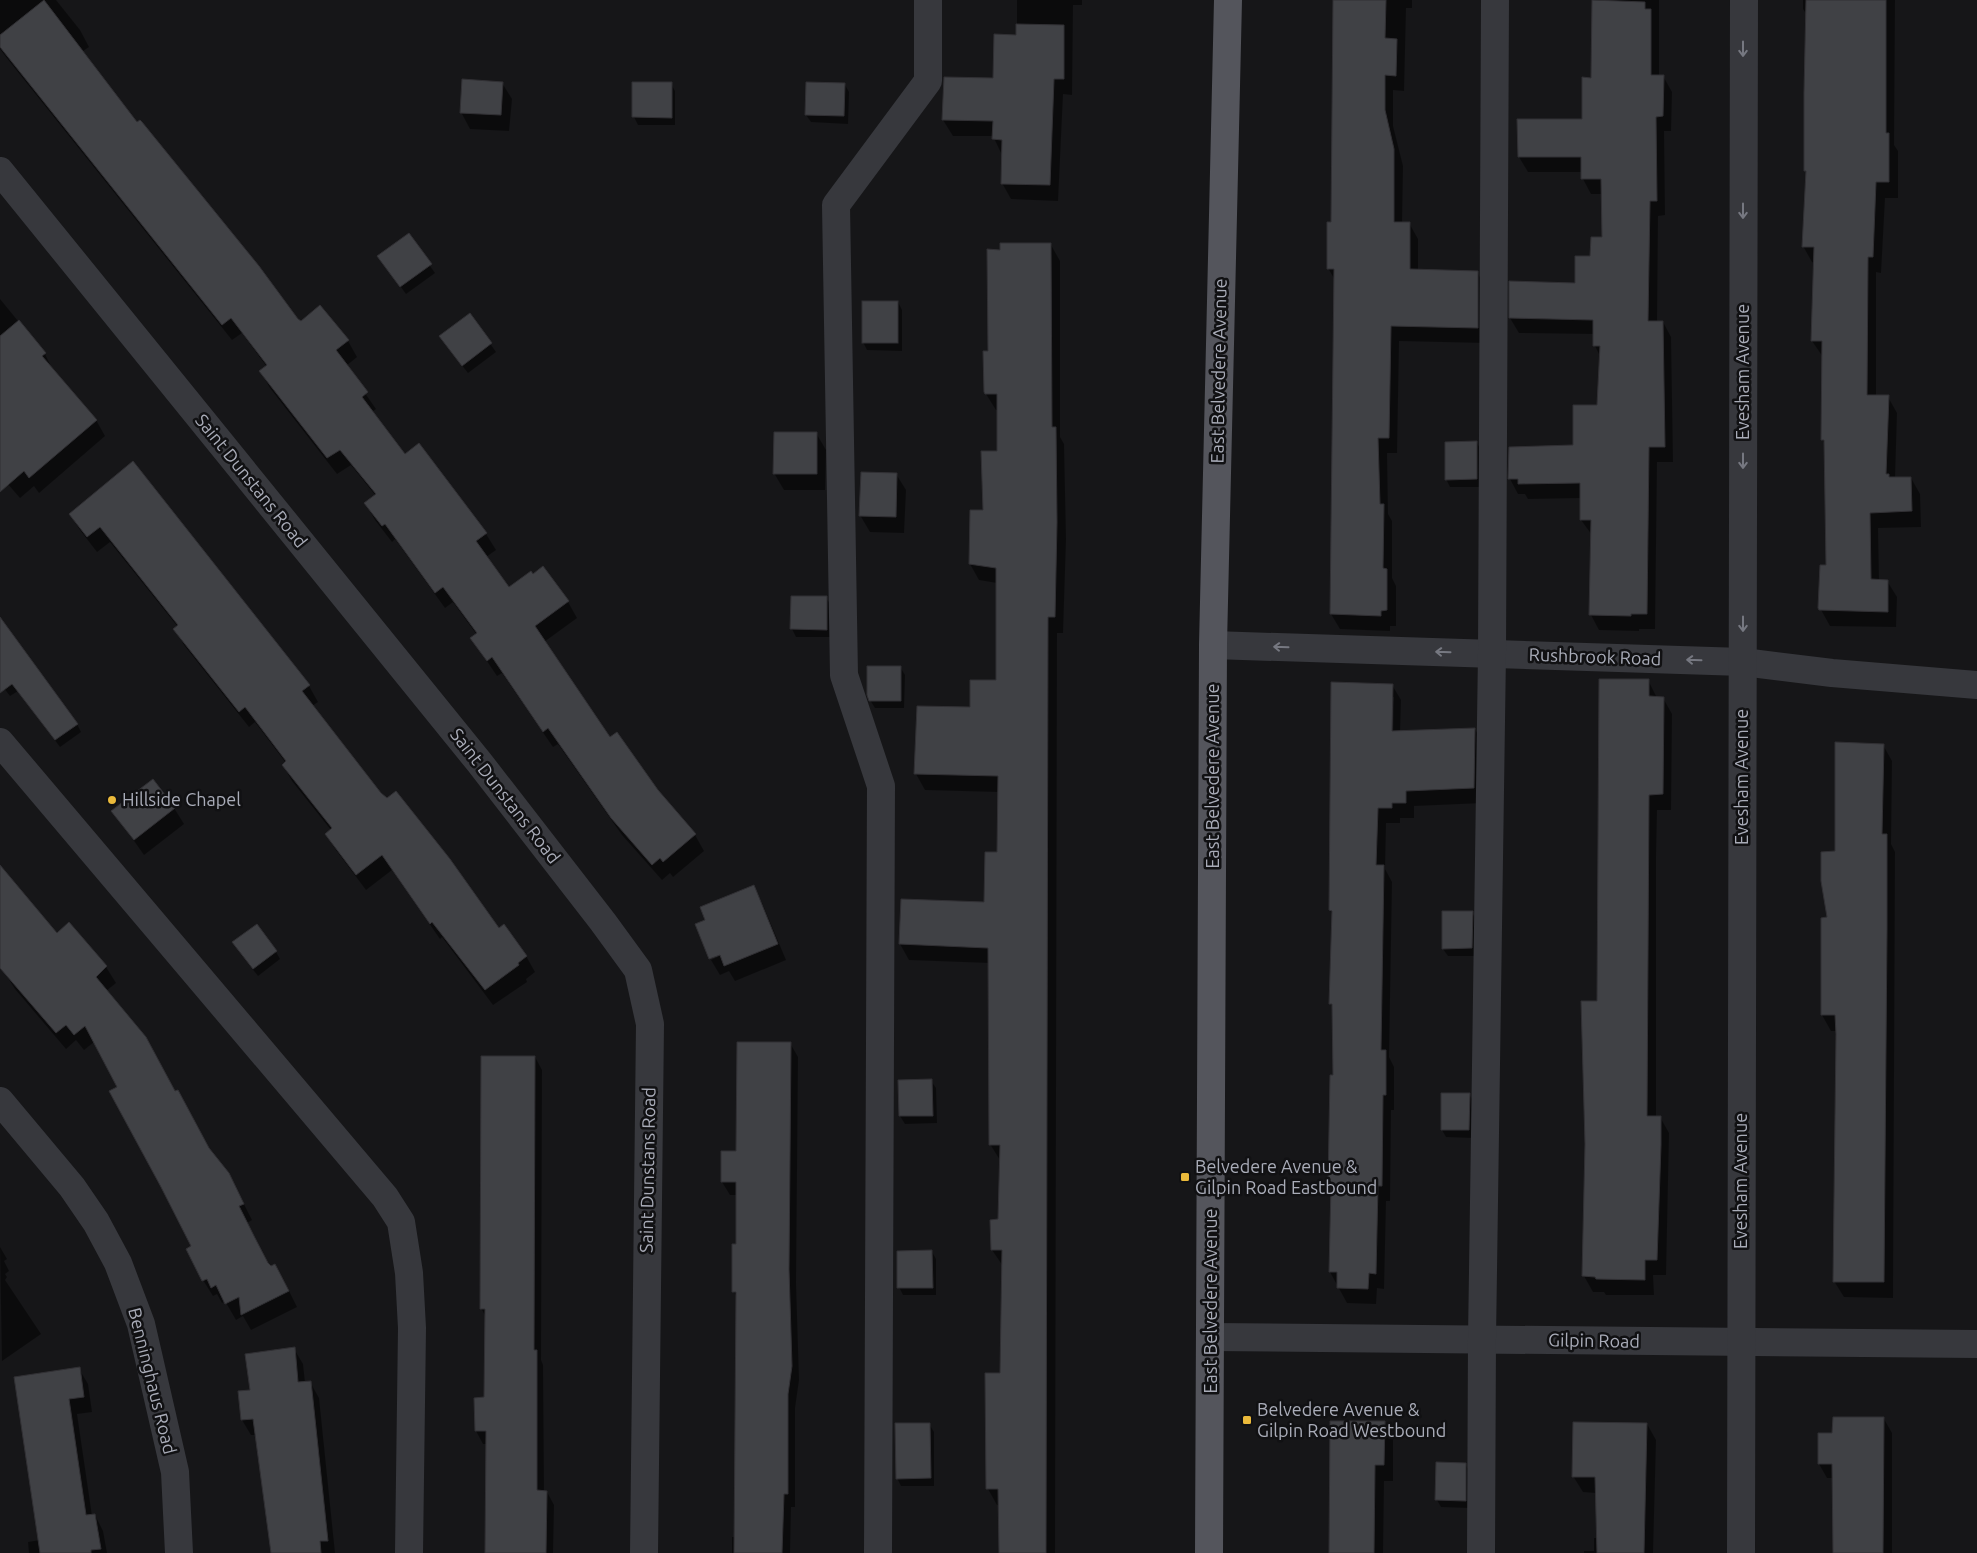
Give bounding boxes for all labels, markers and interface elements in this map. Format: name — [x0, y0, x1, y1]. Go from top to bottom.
one-way arrow — [1739, 40, 1748, 56]
one-way arrow — [1738, 202, 1748, 219]
street label: East Belvedere Avenue — [1206, 278, 1230, 464]
street label: Evesham Avenue — [1732, 304, 1752, 440]
street label: Saint Dunstans Road — [192, 410, 312, 551]
one-way arrow — [1738, 452, 1748, 469]
one-way arrow — [1738, 615, 1748, 631]
one-way arrow — [1273, 642, 1289, 651]
street label: Rushbrook Road — [1528, 644, 1662, 668]
one-way arrow — [1435, 647, 1451, 656]
one-way arrow — [1686, 656, 1702, 665]
street label: East Belvedere Avenue — [1202, 683, 1222, 869]
street label: Evesham Avenue — [1731, 709, 1751, 845]
street label: Saint Dunstans Road — [447, 724, 565, 867]
place label: Hillside Chapel — [122, 789, 241, 809]
marker: Hillside Chapel — [106, 794, 118, 806]
street label: Saint Dunstans Road — [636, 1087, 658, 1253]
street label: Evesham Avenue — [1730, 1113, 1750, 1249]
place label: Belvedere Avenue & Gilpin Road Eastbound — [1195, 1156, 1377, 1197]
marker: Belvedere Avenue & Gilpin Road Eastbound — [1179, 1171, 1191, 1183]
street label: East Belvedere Avenue — [1200, 1208, 1220, 1394]
street label: Benninghaus Road — [125, 1305, 181, 1456]
street label: Gilpin Road — [1548, 1329, 1640, 1351]
place label: Belvedere Avenue & Gilpin Road Westbound — [1257, 1399, 1446, 1440]
marker: Belvedere Avenue & Gilpin Road Westbound — [1241, 1414, 1253, 1426]

